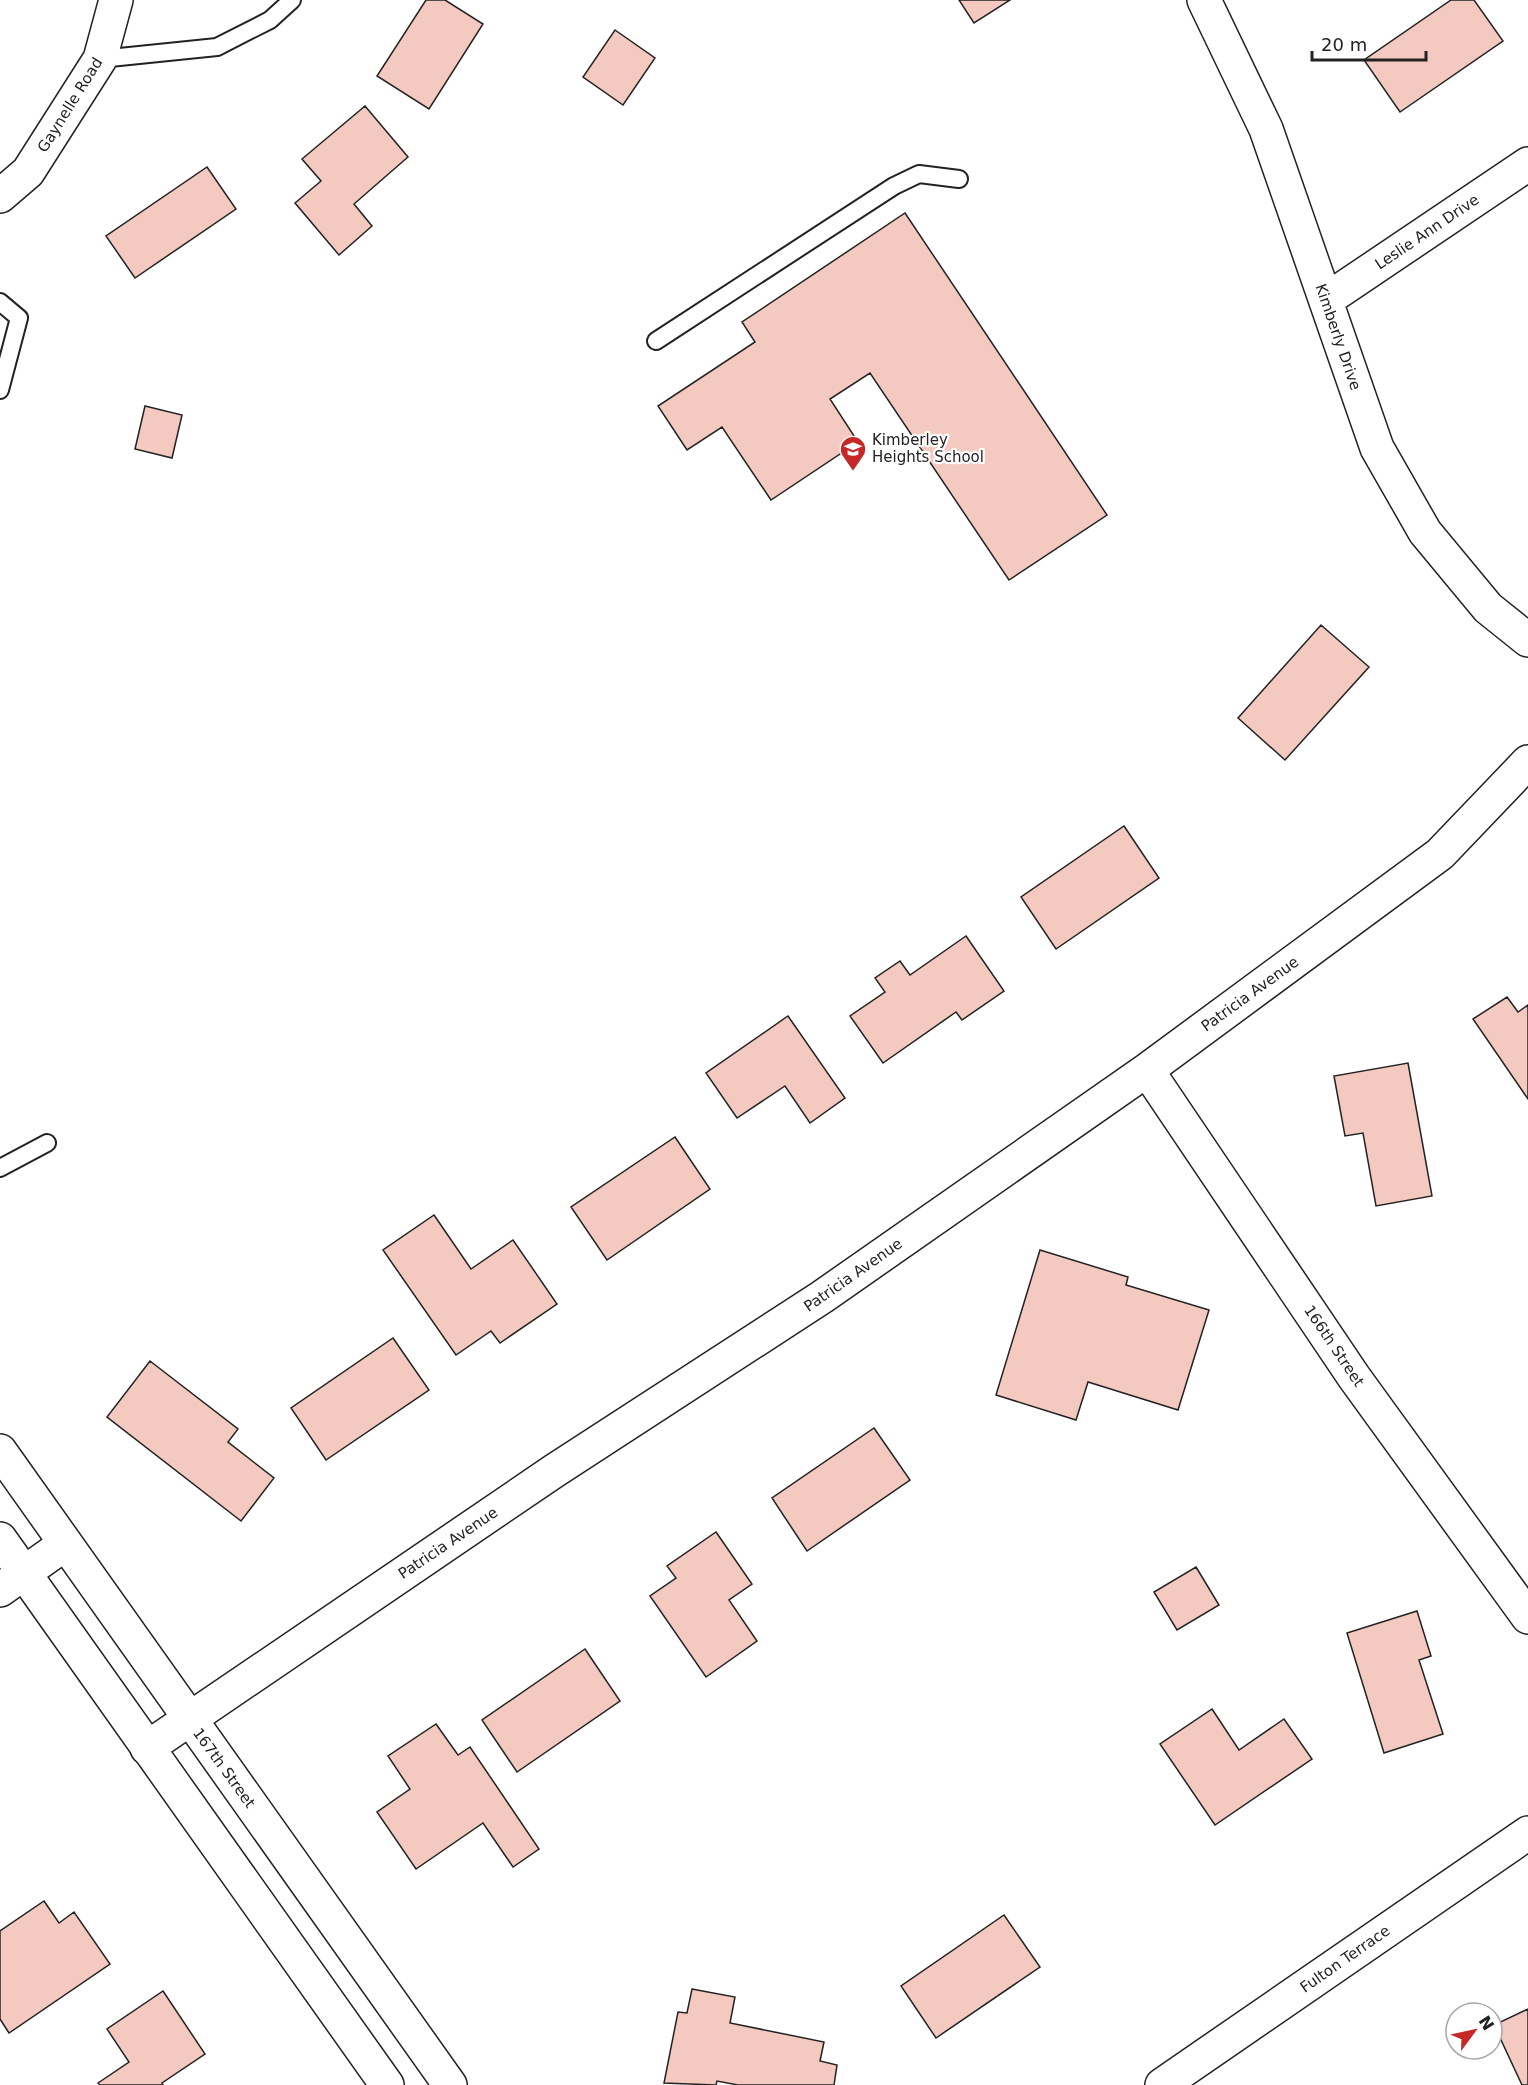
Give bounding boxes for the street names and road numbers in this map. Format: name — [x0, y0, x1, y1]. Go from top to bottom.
street label: Gaynelle Road — [34, 54, 106, 156]
street label: Leslie Ann Drive — [1372, 191, 1482, 273]
street label: Kimberly Drive — [1311, 281, 1365, 393]
street label: Patricia Avenue — [1198, 953, 1302, 1035]
street label: Patricia Avenue — [800, 1234, 906, 1316]
street label: 166th Street — [1300, 1302, 1368, 1390]
street label: Patricia Avenue — [395, 1503, 501, 1583]
street label: 167th Street — [189, 1725, 259, 1812]
street label: Fulton Terrace — [1297, 1921, 1393, 1997]

